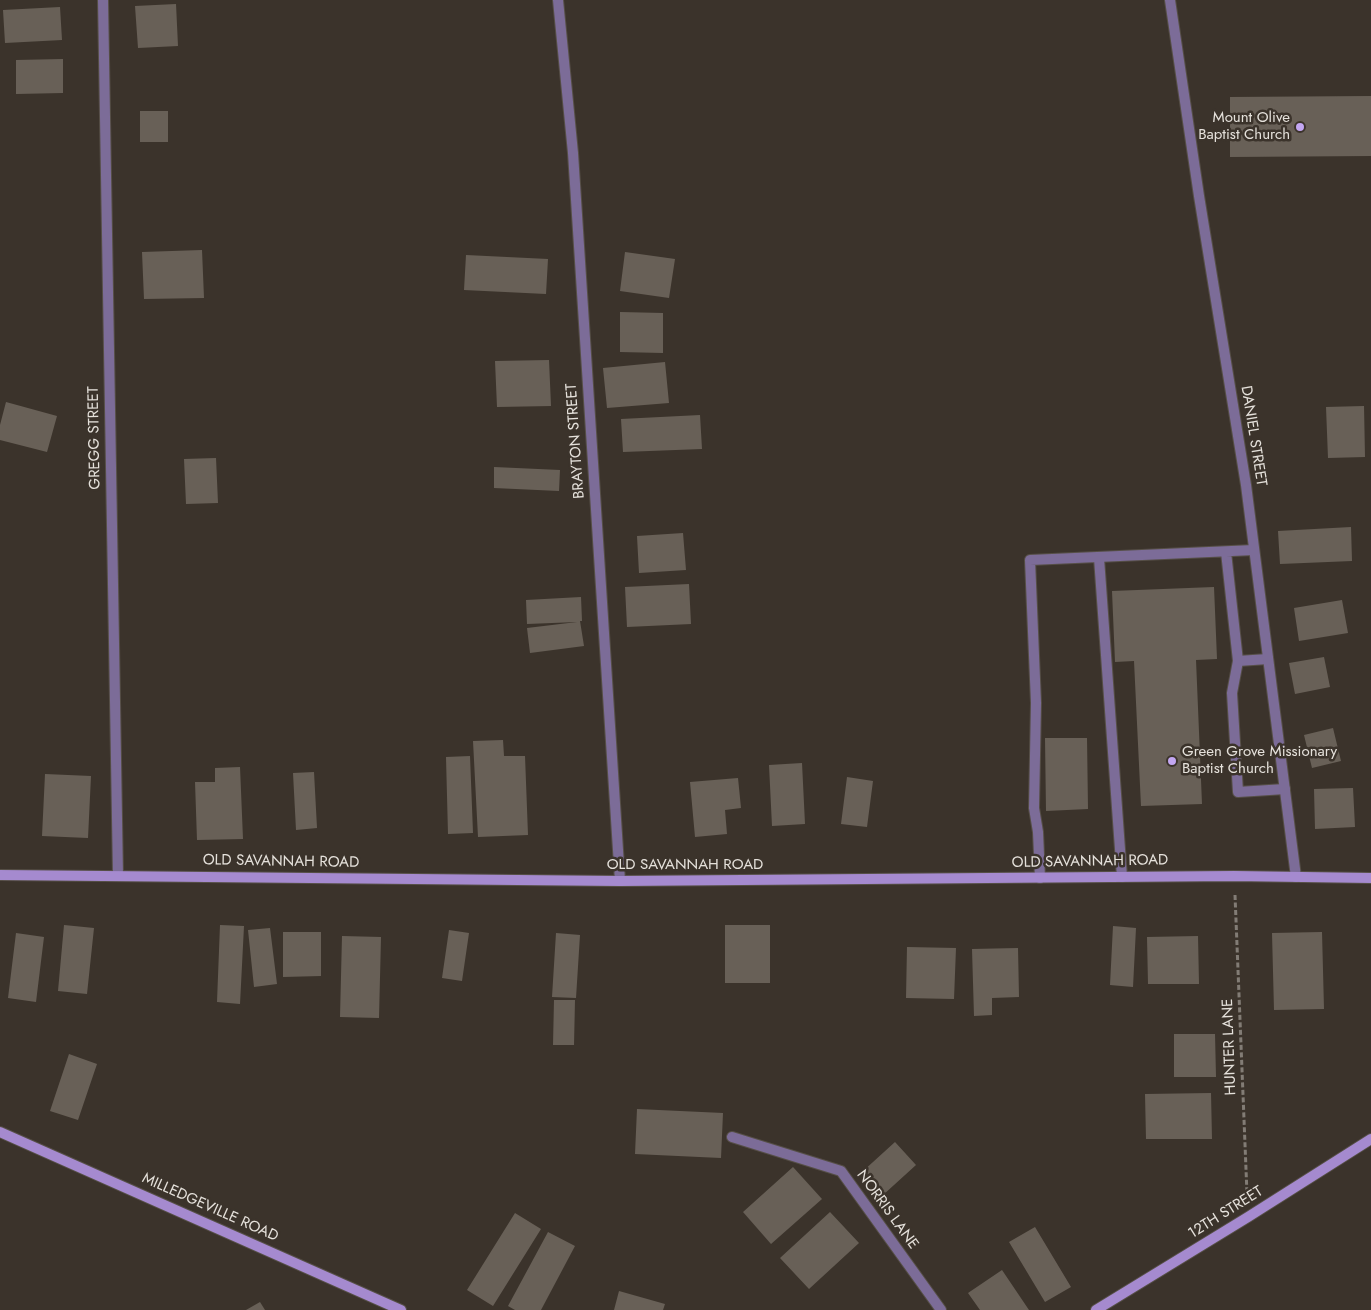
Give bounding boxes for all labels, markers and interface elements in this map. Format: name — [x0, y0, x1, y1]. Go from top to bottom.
place label: Mount Olive Baptist Church — [1198, 109, 1290, 144]
marker: Mount Olive Baptist Church — [1294, 121, 1306, 133]
street label: BRAYTON STREET — [563, 383, 589, 499]
street label: DANIEL STREET — [1236, 384, 1270, 488]
street label: GREGG STREET — [85, 386, 105, 490]
place label: Green Grove Missionary Baptist Church — [1182, 743, 1337, 778]
marker: Green Grove Missionary Baptist Church — [1166, 755, 1178, 767]
street label: OLD SAVANNAH ROAD — [203, 852, 359, 872]
street label: OLD SAVANNAH ROAD — [1012, 852, 1168, 872]
street label: OLD SAVANNAH ROAD — [607, 856, 763, 874]
street label: HUNTER LANE — [1219, 998, 1241, 1096]
street label: NORRIS LANE — [852, 1167, 922, 1253]
street label: MILLEDGEVILLE ROAD — [139, 1170, 281, 1246]
street label: 12TH STREET — [1185, 1183, 1267, 1243]

